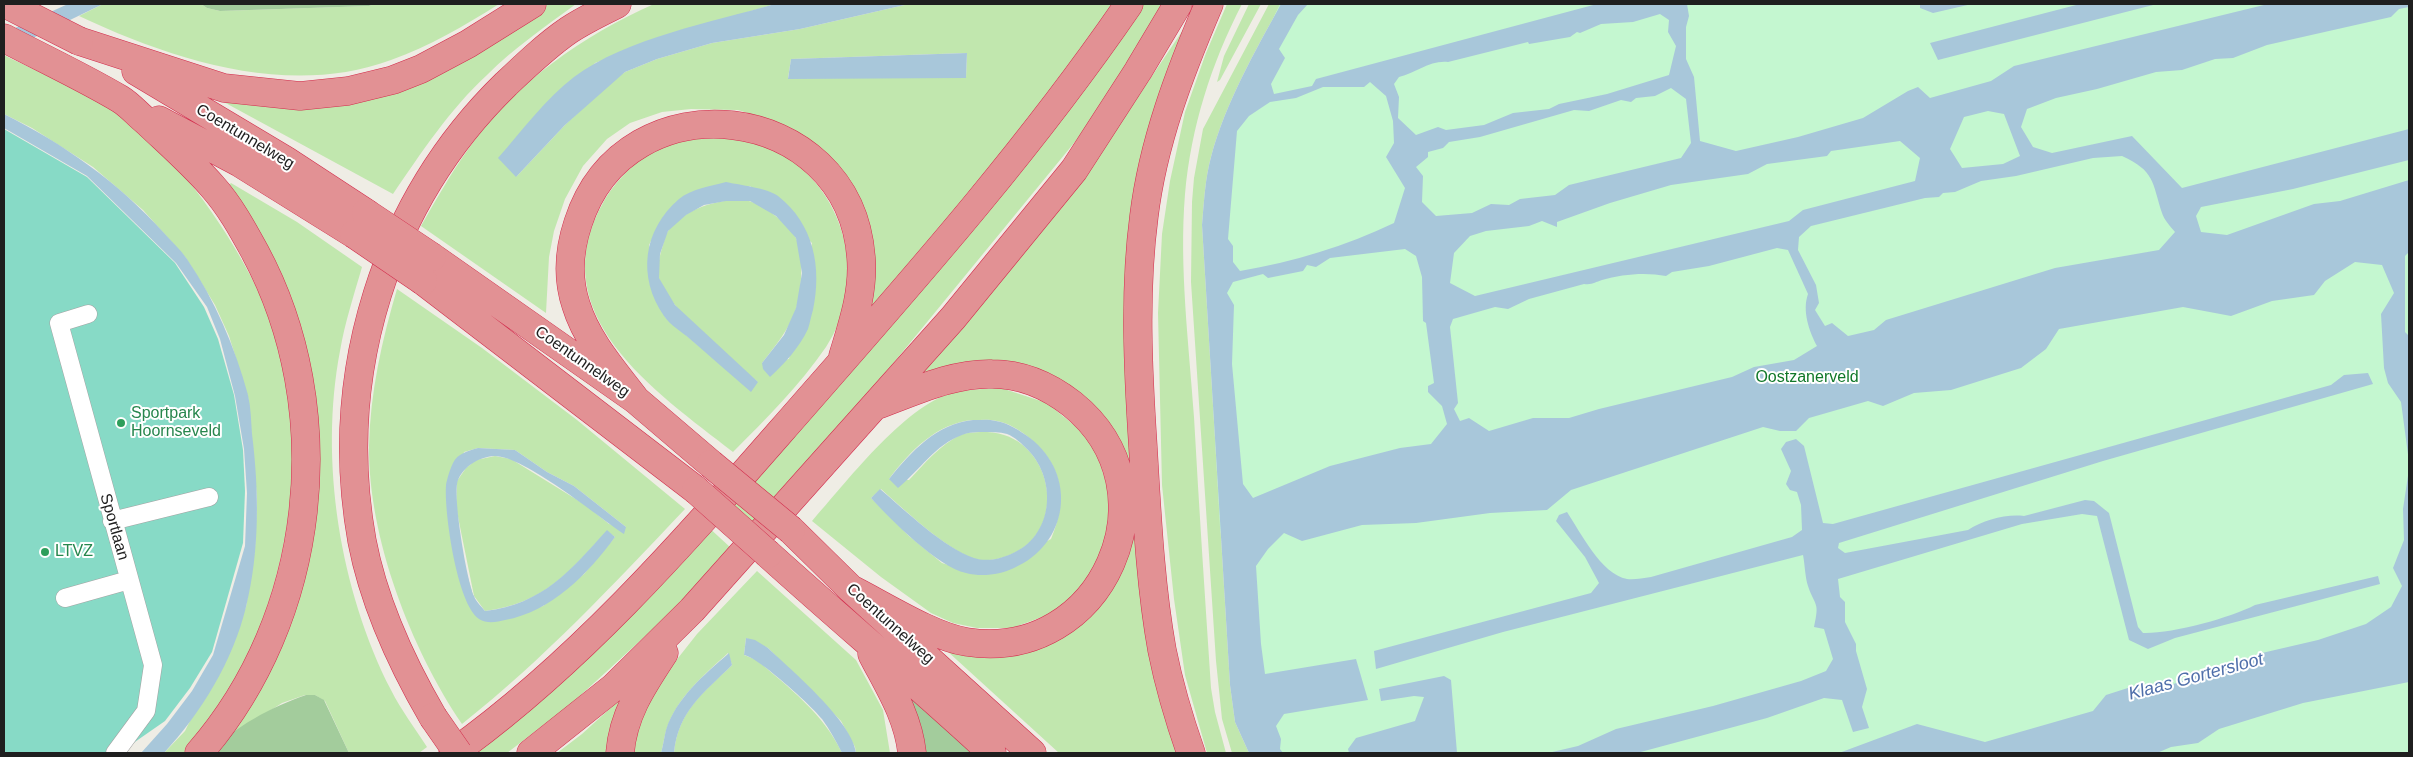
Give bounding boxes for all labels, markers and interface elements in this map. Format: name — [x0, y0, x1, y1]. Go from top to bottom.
street label: Coentunnelweg — [192, 100, 298, 174]
street label: Coentunnelweg — [531, 322, 633, 402]
park label: Oostzanerveld — [1755, 368, 1859, 388]
place label: Sportpark Hoornseveld — [131, 404, 221, 442]
marker: Sportpark Hoornseveld — [115, 417, 127, 429]
street label: Sportlaan — [95, 491, 133, 563]
place label: LTVZ — [55, 542, 93, 562]
marker: LTVZ — [39, 546, 51, 558]
street label: Coentunnelweg — [842, 580, 938, 668]
water label: Klaas Gortersloot — [2126, 649, 2266, 705]

